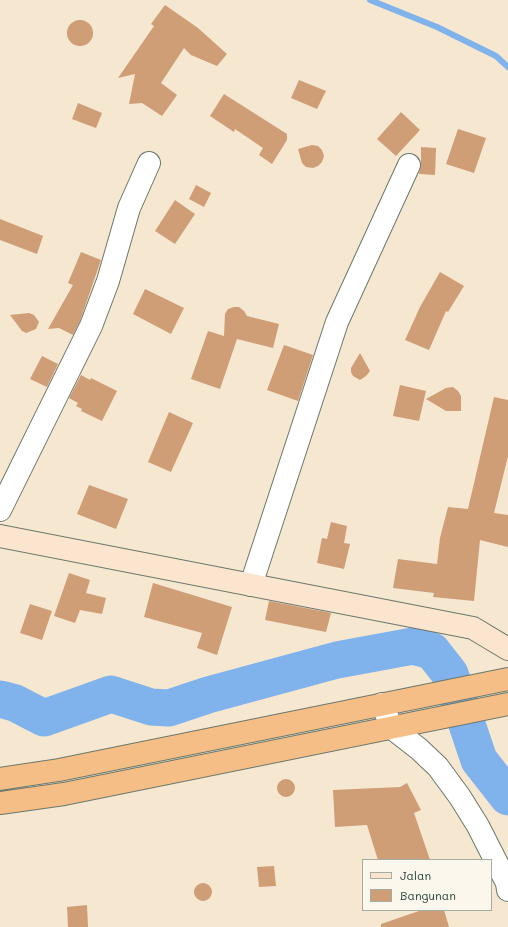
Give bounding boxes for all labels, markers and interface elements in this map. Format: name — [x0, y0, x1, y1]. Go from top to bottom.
legend — [362, 859, 492, 911]
text: Jalan — [400, 867, 431, 883]
text: Bangunan — [400, 887, 456, 903]

